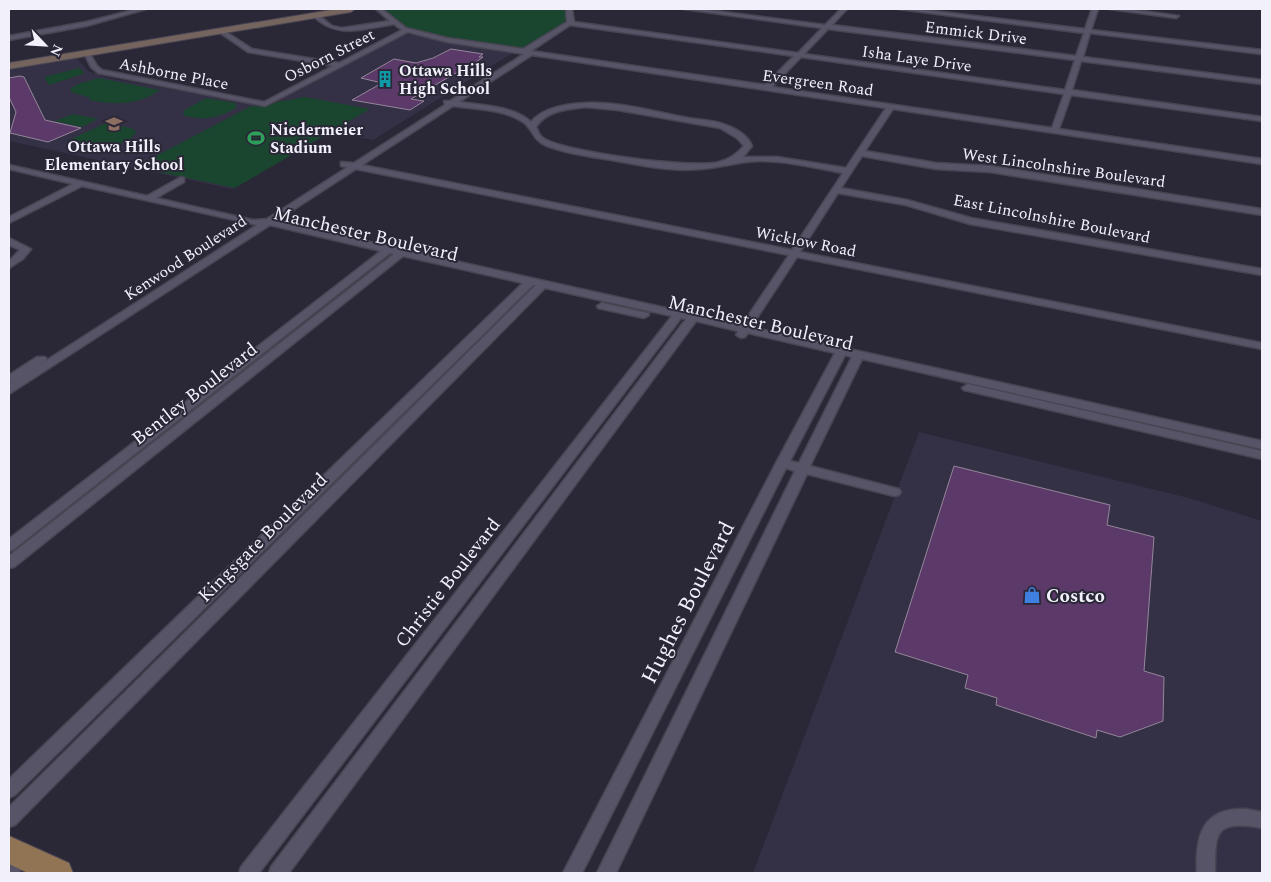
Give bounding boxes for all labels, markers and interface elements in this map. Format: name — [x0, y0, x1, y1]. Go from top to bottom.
street label: Emmick Drive — [923, 15, 1028, 51]
north arrow — [20, 20, 70, 70]
street label: Osborn Street — [280, 23, 379, 89]
street label: Isha Laye Drive — [860, 39, 973, 79]
text: N — [44, 41, 68, 60]
street label: Ashborne Place — [117, 52, 231, 96]
place label: Ottawa Hills High School — [399, 59, 492, 101]
street label: Evergreen Road — [761, 63, 875, 103]
building icon: Ottawa Hills High School — [375, 69, 395, 89]
school or university icon: Ottawa Hills Elementary School — [104, 114, 124, 134]
place label: Niedermeier Stadium — [270, 118, 363, 160]
sports icon: Niedermeier Stadium — [246, 128, 266, 148]
place label: Ottawa Hills Elementary School — [44, 135, 184, 177]
street label: West Lincolnshire Boulevard — [961, 142, 1167, 194]
street label: East Lincolnshire Boulevard — [951, 188, 1152, 250]
street label: Manchester Boulevard — [270, 199, 461, 270]
street label: Kenwood Boulevard — [119, 209, 252, 307]
street label: Wicklow Road — [753, 220, 858, 264]
street label: Manchester Boulevard — [665, 288, 856, 359]
street label: Bentley Boulevard — [126, 336, 264, 453]
street label: Kingsgate Boulevard — [191, 466, 335, 610]
street label: Christie Boulevard — [388, 512, 508, 654]
street label: Hughes Boulevard — [633, 516, 744, 690]
place label: Costco — [1046, 582, 1105, 611]
shop icon: Costco — [1022, 585, 1042, 605]

